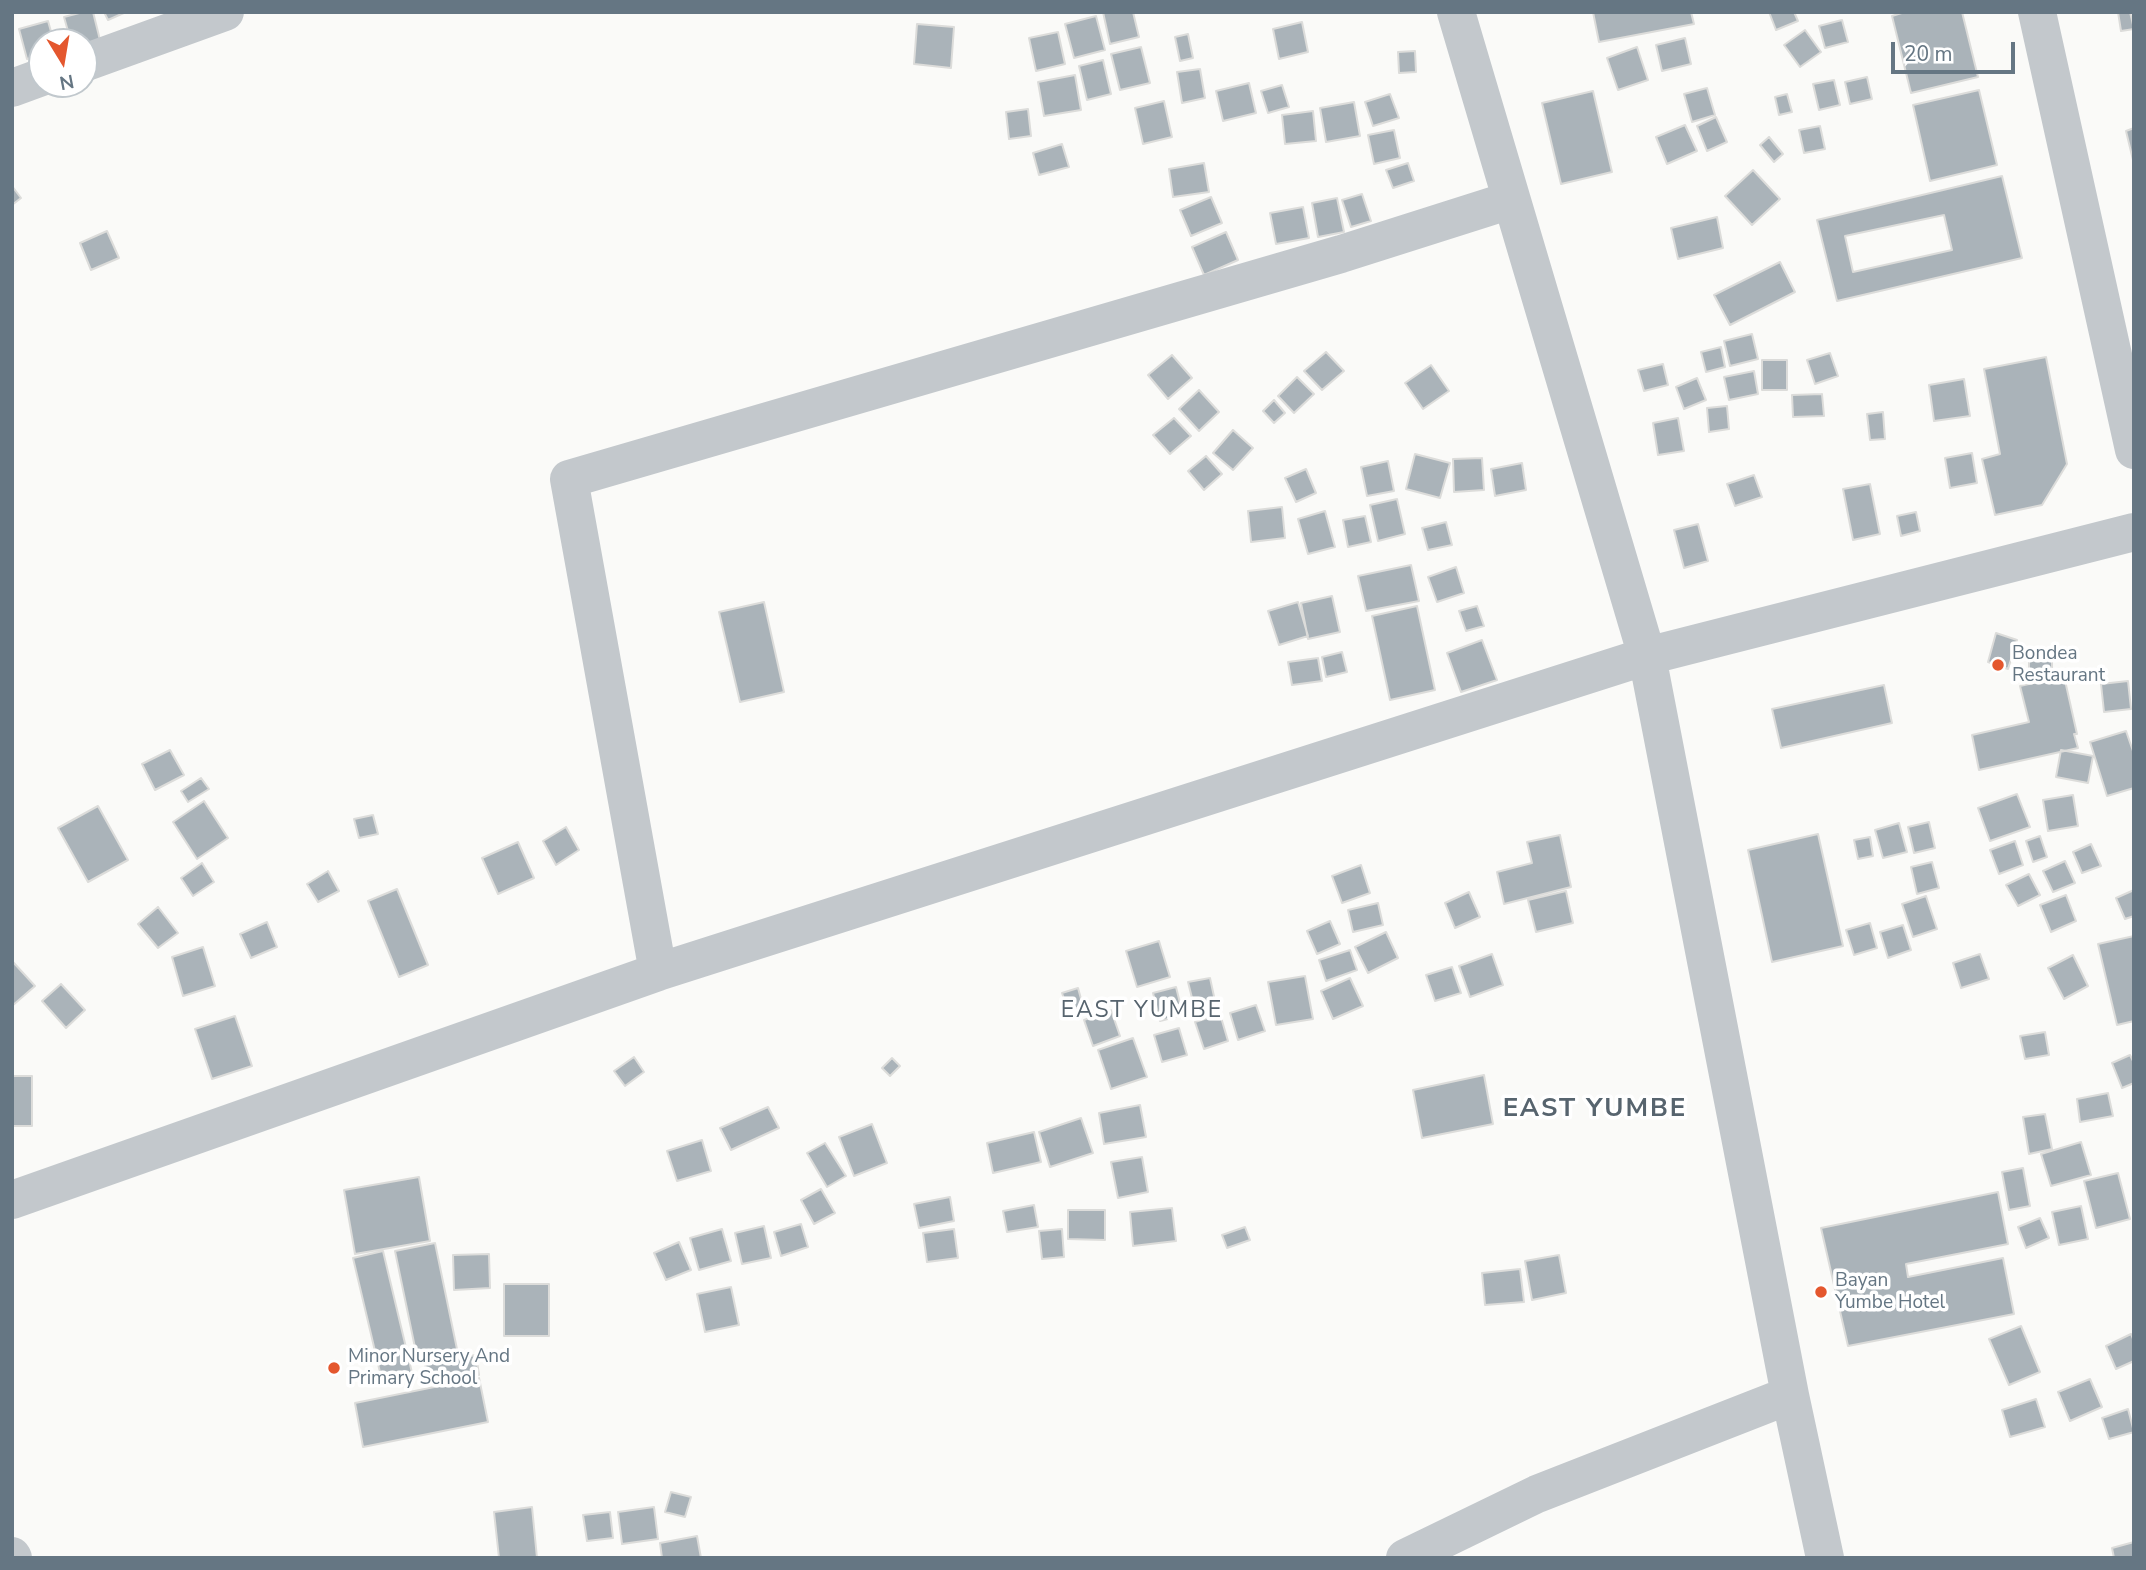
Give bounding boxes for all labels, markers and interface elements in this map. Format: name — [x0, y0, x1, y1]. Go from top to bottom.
north arrow — [28, 28, 98, 98]
scale bar — [1894, 28, 2018, 72]
text: 20 m — [1904, 40, 1953, 68]
text: N — [57, 68, 76, 96]
place label: Bondea Restaurant — [2012, 643, 2105, 687]
marker: Bondea Restaurant — [1990, 657, 2006, 673]
district label: EAST YUMBE — [1062, 997, 1222, 1025]
district label: EAST YUMBE — [1504, 1094, 1686, 1126]
place label: Bayan Yumbe Hotel — [1835, 1270, 1945, 1314]
marker: Bayan Yumbe Hotel — [1813, 1284, 1829, 1300]
place label: Minor Nursery And Primary School — [348, 1346, 510, 1390]
marker: Minor Nursery And Primary School — [326, 1360, 342, 1376]

